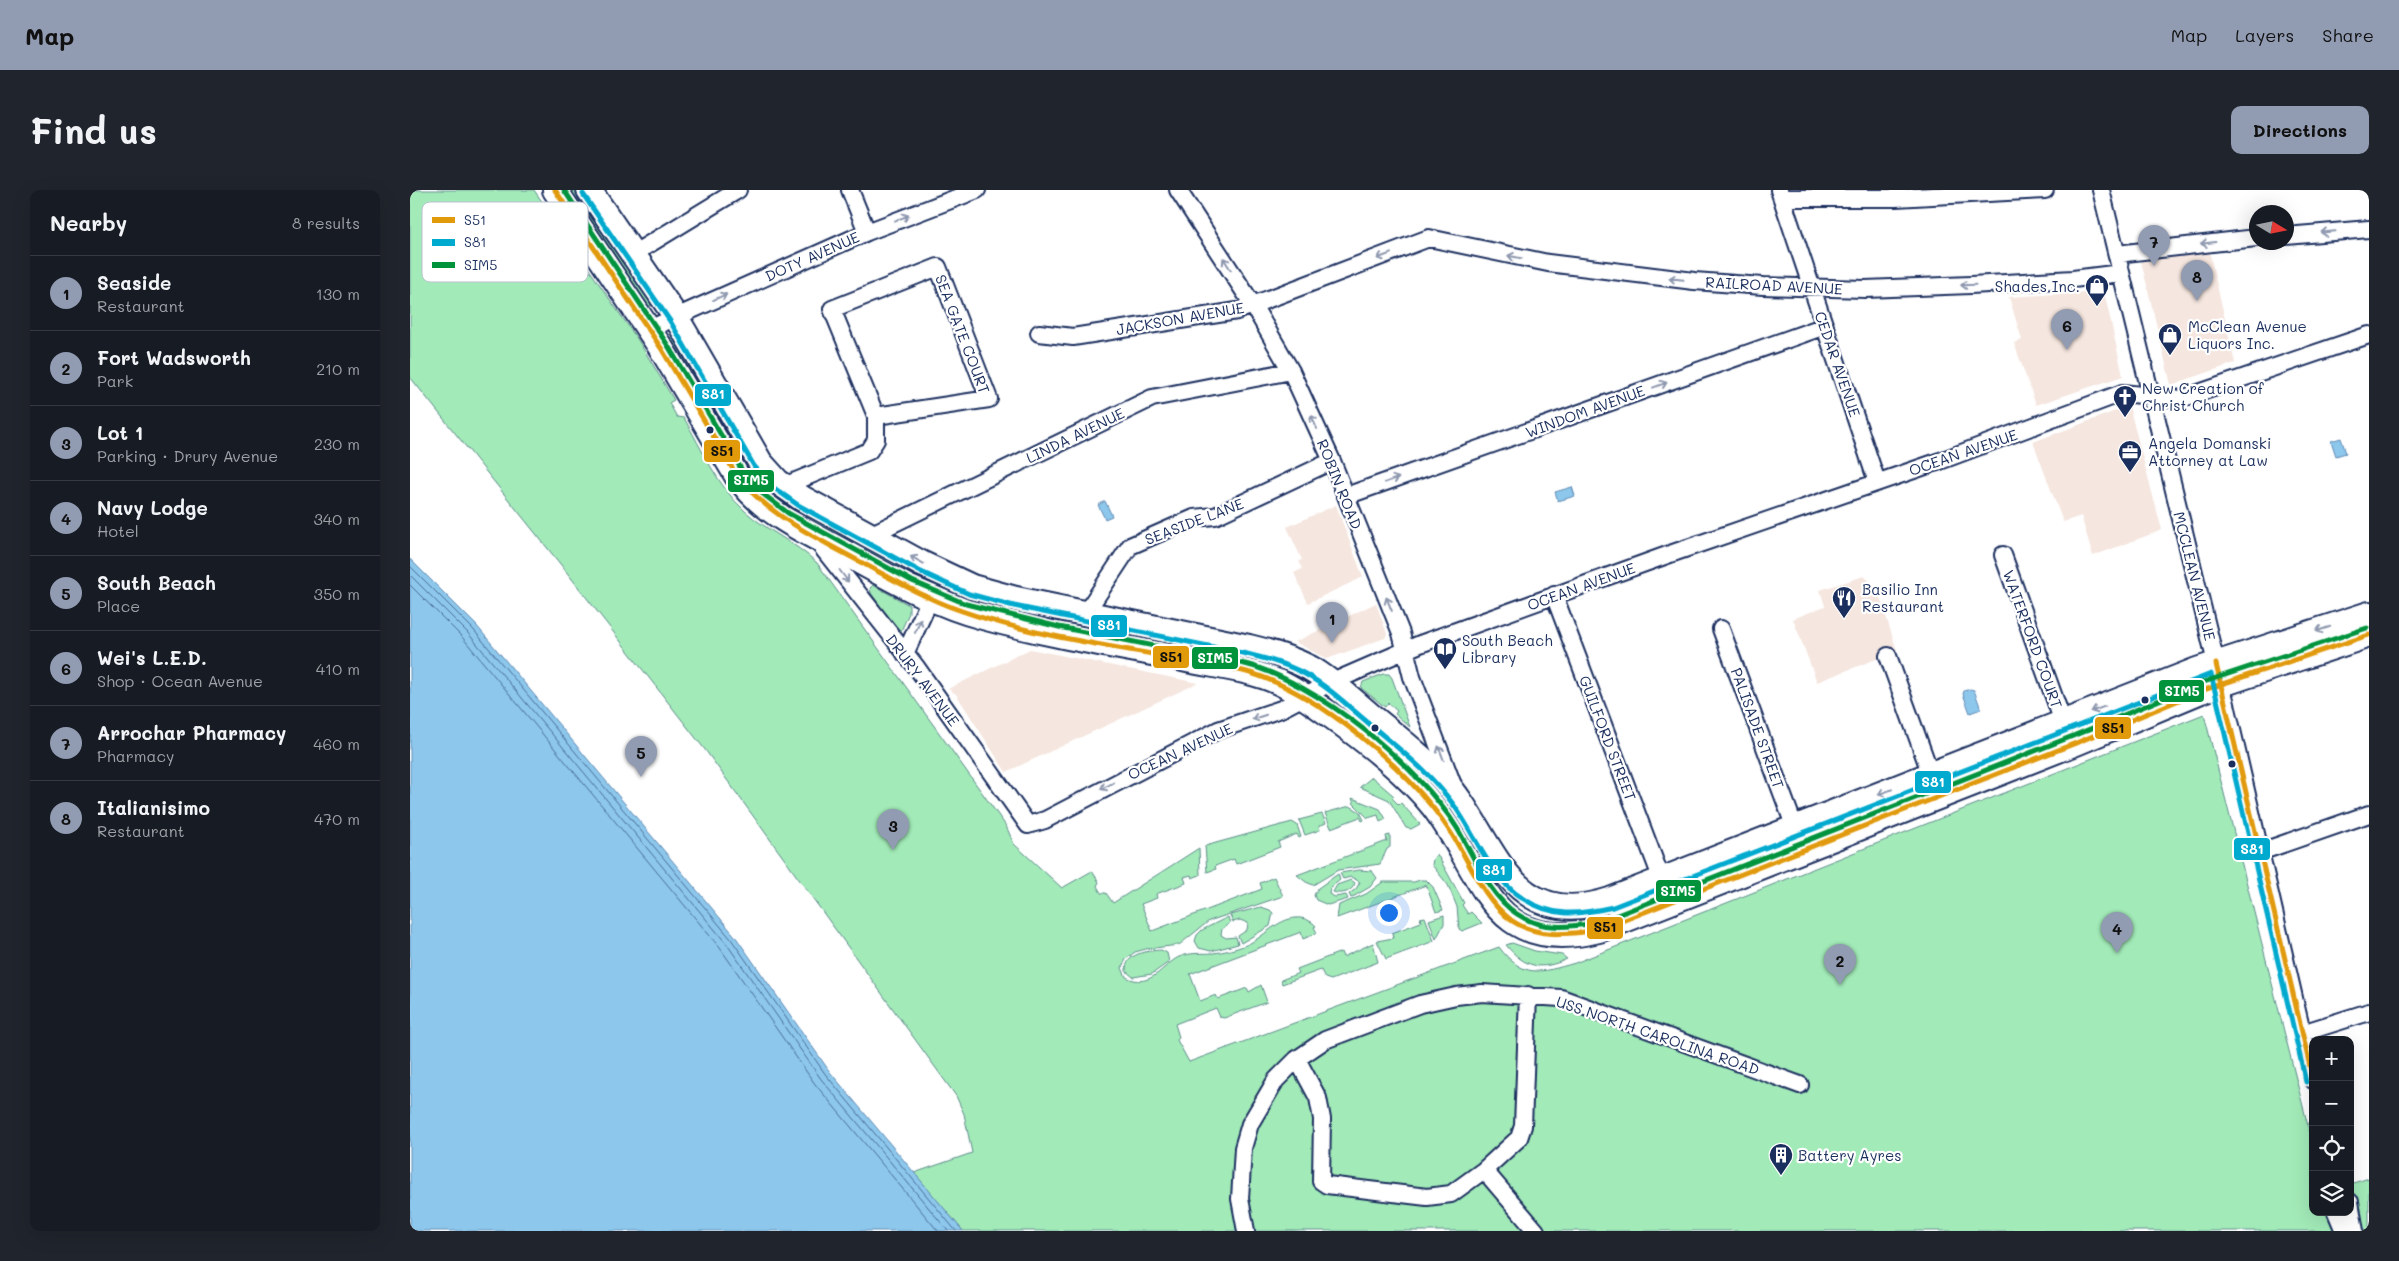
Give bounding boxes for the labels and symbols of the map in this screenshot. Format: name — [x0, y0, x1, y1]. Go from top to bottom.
legend — [422, 202, 588, 282]
north arrow — [2249, 205, 2294, 250]
text: S51 — [464, 210, 486, 229]
one-way arrow — [894, 213, 909, 223]
pin: 7 — [2138, 225, 2170, 266]
street label: DOTY AVENUE — [762, 226, 863, 286]
one-way arrow — [2320, 228, 2336, 237]
text: S81 — [464, 232, 487, 251]
one-way arrow — [2200, 238, 2216, 248]
one-way arrow — [1376, 252, 1391, 261]
one-way arrow — [1508, 252, 1524, 261]
text: SIM5 — [464, 255, 497, 274]
one-way arrow — [1221, 257, 1232, 271]
pin: 8 — [2181, 260, 2213, 301]
street label: RAILROAD AVENUE — [1705, 271, 1844, 299]
street label: SEA GATE COURT — [931, 272, 995, 396]
shop icon: Shades Inc. — [2084, 273, 2110, 307]
one-way arrow — [1669, 274, 1685, 284]
place label: Shades Inc. — [1995, 276, 2080, 296]
one-way arrow — [1960, 281, 1976, 290]
one-way arrow — [712, 291, 727, 301]
street label: JACKSON AVENUE — [1114, 297, 1246, 339]
street label: CEDAR AVENUE — [1811, 309, 1866, 420]
pin: 6 — [2051, 309, 2083, 350]
place label: McClean Avenue Liquors Inc. — [2188, 316, 2307, 353]
shop icon: McClean Avenue Liquors Inc. — [2157, 322, 2183, 356]
place label: New Creation of Christ Church — [2142, 378, 2265, 415]
street label: WINDOM AVENUE — [1522, 380, 1648, 442]
one-way arrow — [1652, 380, 1668, 389]
line badge: S81 — [694, 383, 732, 407]
text: S81 — [701, 384, 725, 403]
church icon: New Creation of Christ Church — [2112, 384, 2138, 418]
street label: LINDA AVENUE — [1023, 402, 1128, 467]
one-way arrow — [1309, 415, 1319, 430]
street label: OCEAN AVENUE — [1906, 424, 2020, 480]
unlabelled marker — [705, 425, 715, 435]
place label: Angela Domanski Attorney at Law — [2148, 433, 2271, 470]
street label: ROBIN ROAD — [1313, 436, 1367, 532]
line badge: S51 — [703, 439, 741, 463]
office icon: Angela Domanski Attorney at Law — [2117, 439, 2143, 473]
text: S51 — [710, 441, 734, 460]
line badge: SIM5 — [727, 469, 775, 493]
text: SIM5 — [733, 470, 769, 489]
one-way arrow — [1383, 475, 1399, 484]
street label: SEASIDE LANE — [1142, 493, 1247, 549]
street label: MCCLEAN AVENUE — [2169, 509, 2221, 643]
one-way arrow — [910, 555, 925, 565]
street label: OCEAN AVENUE — [1524, 557, 1638, 615]
street label: WATERFORD COURT — [1999, 567, 2067, 711]
one-way arrow — [838, 569, 849, 582]
place label: Basilio Inn Restaurant — [1862, 579, 1944, 616]
restaurant icon: Basilio Inn Restaurant — [1831, 585, 1857, 619]
one-way arrow — [1384, 597, 1394, 612]
pin: 1 — [1316, 602, 1348, 643]
line badge: S81 — [1090, 614, 1128, 638]
text: S81 — [1097, 615, 1121, 634]
one-way arrow — [913, 618, 923, 633]
one-way arrow — [2315, 625, 2331, 635]
street label: DRURY AVENUE — [882, 630, 964, 730]
place label: South Beach Library — [1462, 630, 1553, 667]
library icon: South Beach Library — [1432, 636, 1458, 670]
line badge: S51 — [1152, 645, 1190, 669]
line badge: SIM5 — [1191, 646, 1239, 670]
text: S51 — [1159, 647, 1183, 666]
text: SIM5 — [1197, 648, 1233, 667]
street label: PALISADE STREET — [1727, 665, 1789, 791]
street label: GUILFORD STREET — [1575, 673, 1641, 803]
line badge: SIM5 — [2158, 679, 2205, 703]
text: SIM5 — [2164, 681, 2200, 700]
unlabelled marker — [2140, 695, 2150, 705]
one-way arrow — [2090, 705, 2105, 714]
one-way arrow — [1252, 713, 1268, 723]
line badge: S51 — [2094, 716, 2132, 740]
street label: OCEAN AVENUE — [1124, 718, 1236, 784]
text: S51 — [2101, 718, 2125, 737]
unlabelled marker — [1370, 723, 1380, 733]
pin: 5 — [625, 736, 657, 777]
one-way arrow — [1436, 746, 1445, 762]
unlabelled marker — [2227, 759, 2237, 769]
line badge: S81 — [1914, 770, 1952, 794]
text: S81 — [1921, 772, 1945, 791]
one-way arrow — [1100, 782, 1115, 791]
one-way arrow — [1878, 788, 1893, 797]
pin: 3 — [877, 809, 909, 850]
line badge: S81 — [2233, 837, 2271, 861]
text: S81 — [2240, 839, 2264, 858]
line badge: S81 — [1475, 858, 1513, 882]
text: S81 — [1482, 860, 1506, 879]
line badge: SIM5 — [1655, 879, 1702, 903]
text: SIM5 — [1660, 881, 1696, 900]
your location — [1376, 900, 1402, 926]
pin: 4 — [2101, 912, 2133, 953]
line badge: S51 — [1586, 916, 1624, 940]
text: S51 — [1593, 917, 1617, 936]
pin: 2 — [1824, 944, 1856, 985]
street label: USS NORTH CAROLINA ROAD — [1554, 991, 1762, 1079]
building icon: Battery Ayres — [1768, 1142, 1794, 1176]
place label: Battery Ayres — [1798, 1145, 1902, 1165]

